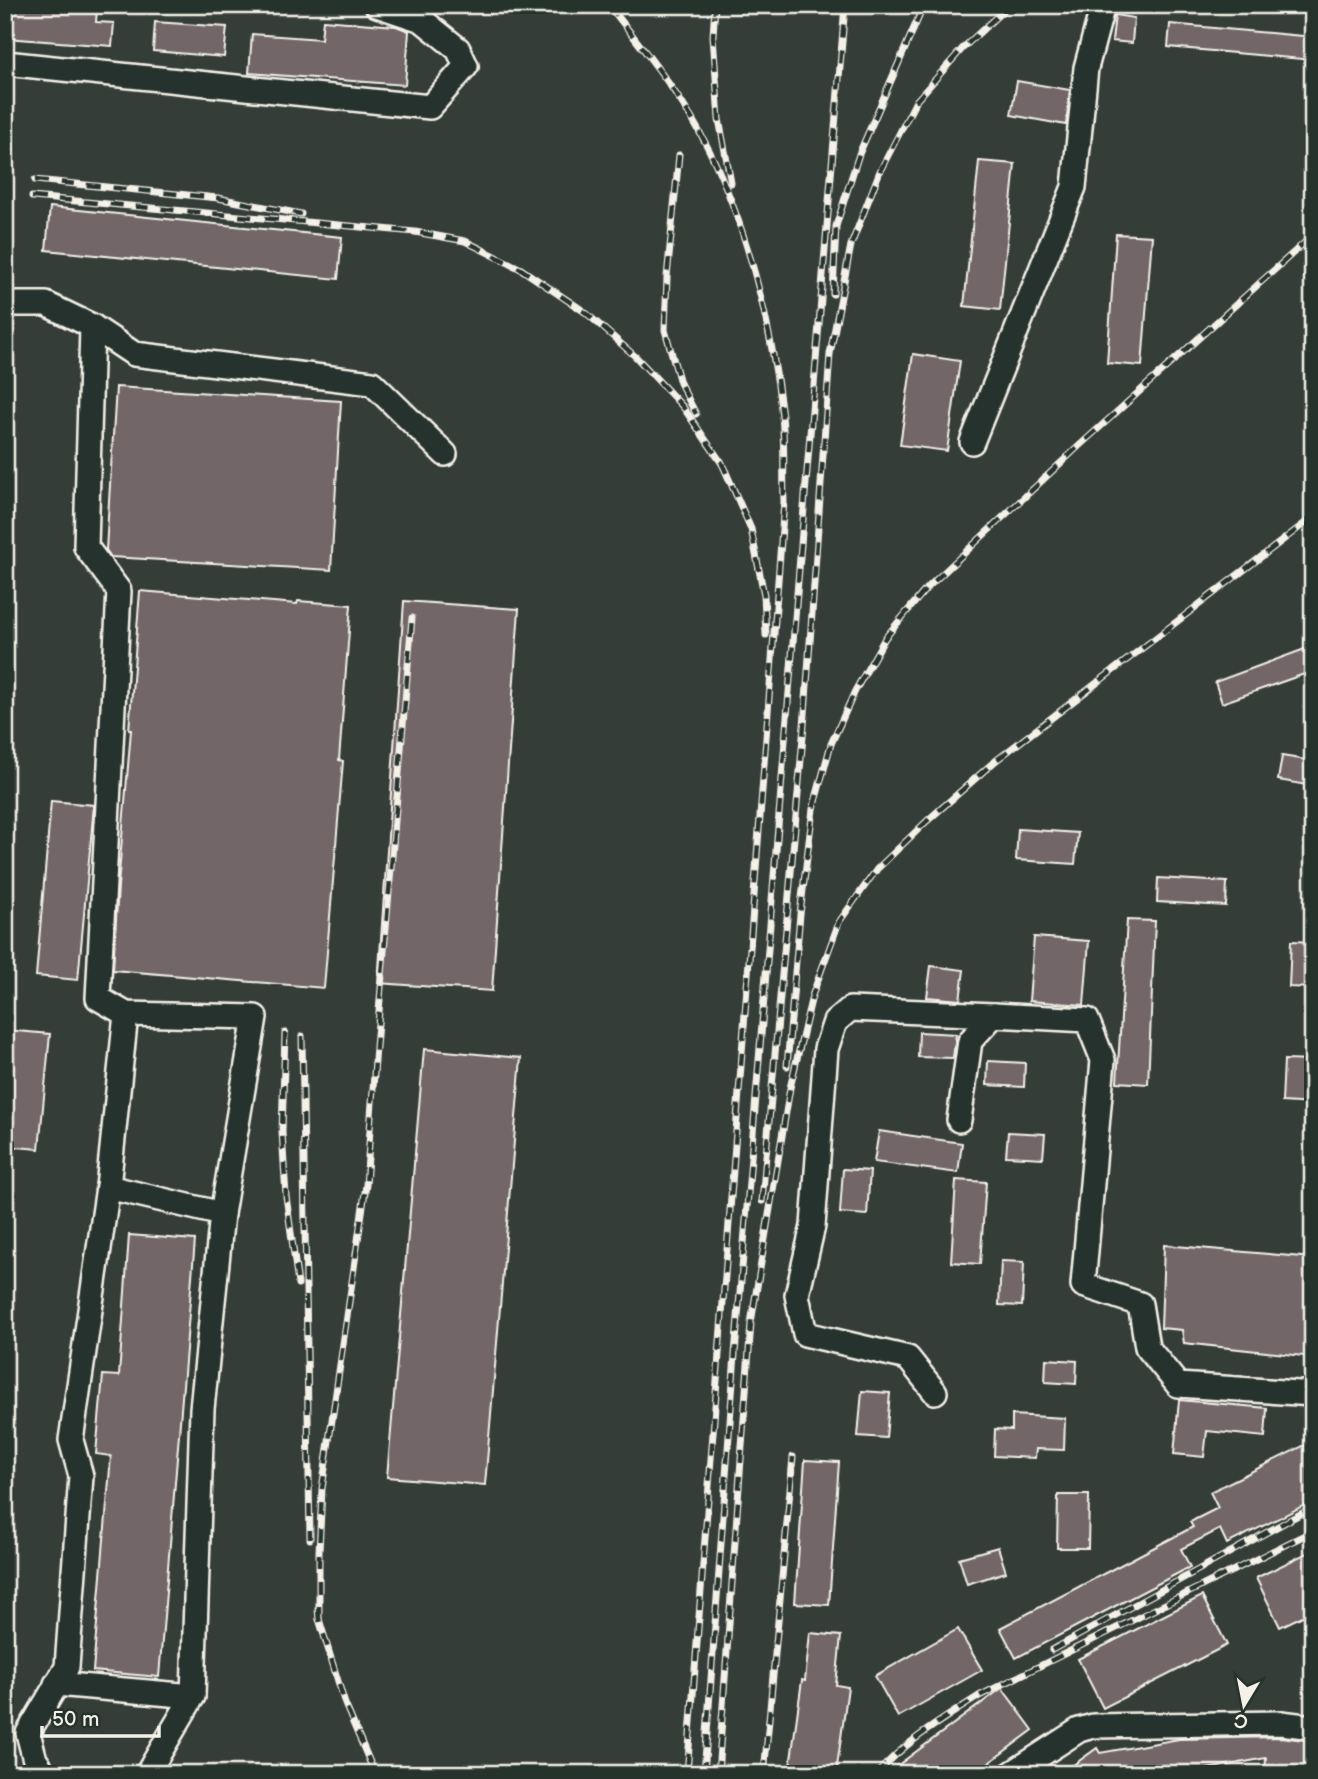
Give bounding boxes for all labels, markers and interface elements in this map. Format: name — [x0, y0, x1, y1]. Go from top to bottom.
north arrow — [1210, 1670, 1280, 1740]
scale bar — [42, 1695, 159, 1739]
text: 50 m — [52, 1707, 99, 1732]
text: С — [1233, 1708, 1250, 1733]

